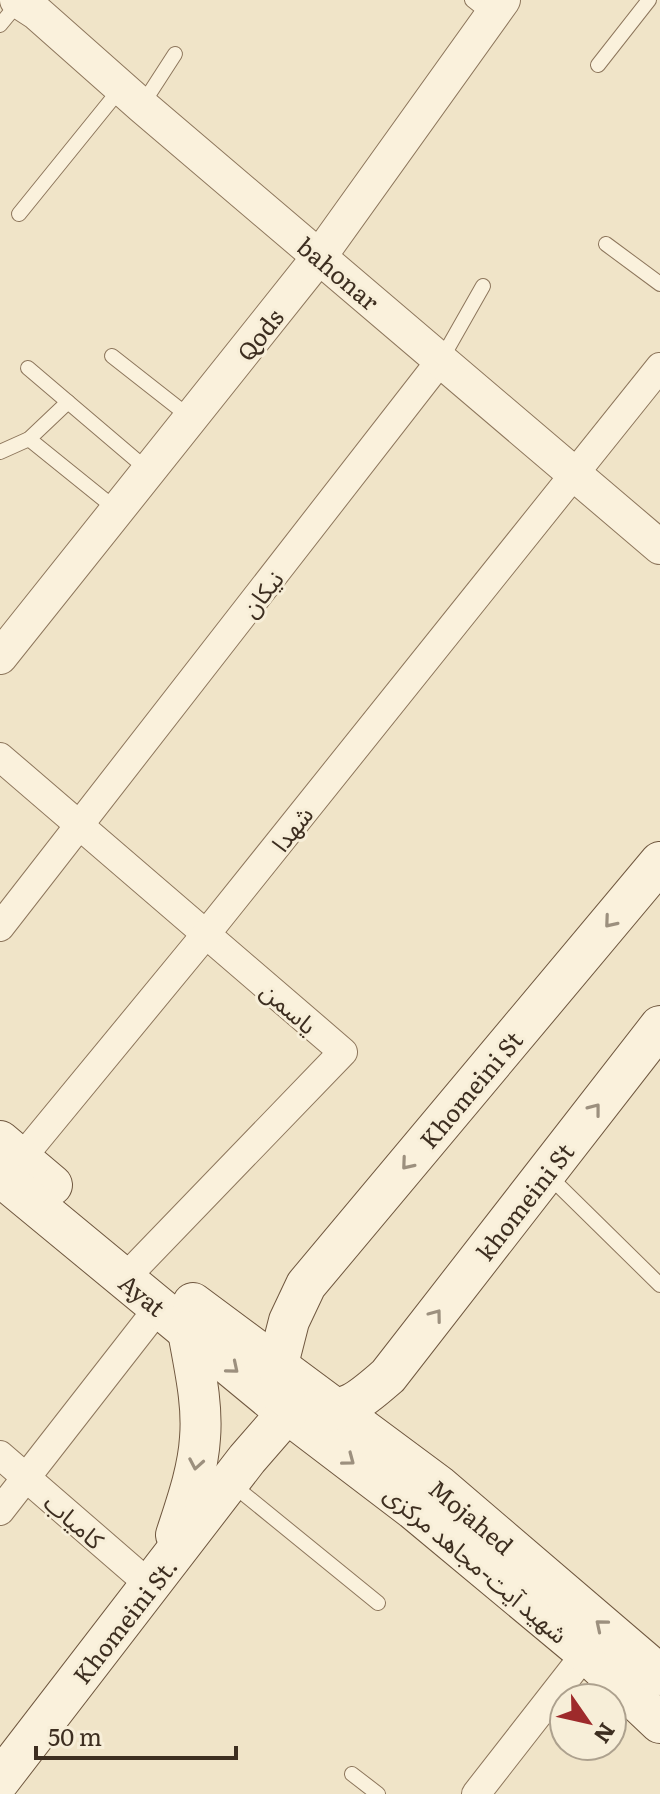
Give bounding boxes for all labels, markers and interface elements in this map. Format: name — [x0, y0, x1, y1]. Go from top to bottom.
street label: bahonar — [291, 228, 388, 318]
street label: Qods — [227, 300, 291, 368]
street label: نیکان — [232, 562, 290, 624]
street label: شهدا — [262, 798, 320, 858]
one-way arrow — [605, 913, 620, 927]
street label: یاسمن — [254, 973, 326, 1041]
street label: Khomeini St — [410, 1022, 530, 1155]
one-way arrow — [585, 1104, 600, 1118]
street label: khomeini St — [467, 1135, 581, 1267]
one-way arrow — [402, 1155, 417, 1170]
street label: Ayat — [112, 1264, 174, 1324]
one-way arrow — [427, 1309, 441, 1324]
one-way arrow — [224, 1358, 238, 1373]
one-way arrow — [340, 1450, 355, 1464]
one-way arrow — [188, 1457, 205, 1471]
street label: Mojahed — [422, 1470, 522, 1562]
street label: شهید آیت-مجاهد مرکزی — [378, 1476, 576, 1650]
street label: کامیاب — [37, 1484, 113, 1557]
street label: Khomeini St. — [64, 1549, 184, 1691]
one-way arrow — [595, 1620, 610, 1635]
north arrow — [548, 1682, 628, 1762]
scale bar — [36, 1710, 236, 1760]
text: N — [587, 1717, 625, 1751]
text: 50 m — [48, 1718, 102, 1753]

